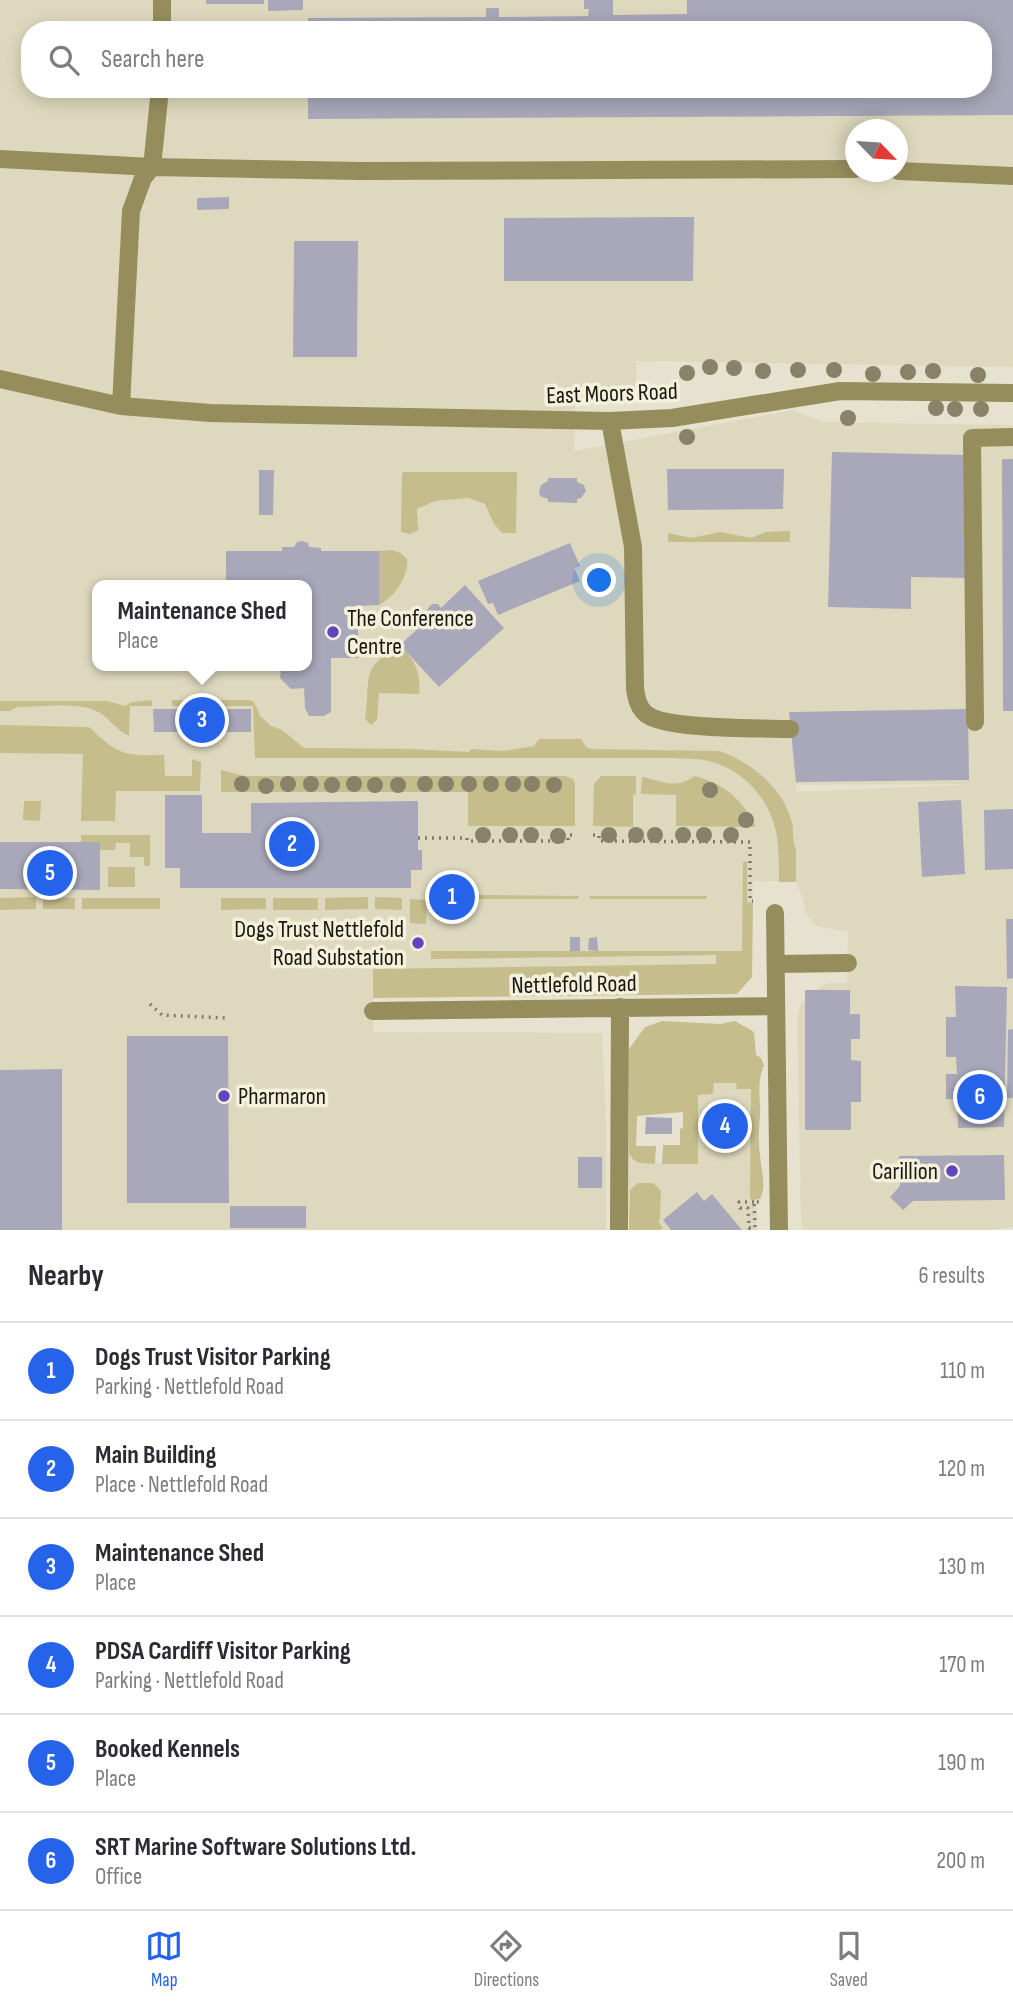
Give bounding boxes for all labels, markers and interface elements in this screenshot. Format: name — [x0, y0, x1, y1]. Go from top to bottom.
search box — [21, 21, 992, 98]
icon: search — [45, 41, 83, 79]
text: Search here — [101, 44, 204, 75]
north arrow — [845, 119, 908, 182]
street label: East Moors Road — [546, 377, 678, 410]
your location — [582, 563, 616, 597]
popup — [92, 580, 312, 671]
text: Maintenance Shed — [117, 596, 287, 627]
place label: The Conference Centre — [347, 604, 474, 661]
marker: The Conference Centre — [325, 624, 341, 640]
text: Place — [117, 627, 159, 655]
pin: 3 — [179, 694, 225, 746]
pin: 2 — [269, 818, 315, 870]
pin: 5 — [27, 847, 73, 899]
pin: 1 — [429, 871, 475, 923]
place label: Dogs Trust Nettlefold Road Substation — [234, 915, 404, 972]
marker: Dogs Trust Nettlefold Road Substation — [410, 935, 426, 951]
street label: Nettlefold Road — [511, 969, 637, 1000]
pin: 6 — [957, 1071, 1003, 1123]
place label: Pharmaron — [238, 1082, 326, 1111]
marker: Pharmaron — [216, 1088, 232, 1104]
pin: 4 — [702, 1100, 748, 1152]
place label: Carillion — [872, 1157, 938, 1186]
marker: Carillion — [944, 1163, 960, 1179]
text: Nearby — [28, 1258, 104, 1294]
text: 6 results — [919, 1262, 985, 1290]
text: Dogs Trust Visitor Parking — [95, 1342, 331, 1373]
text: 1 — [46, 1357, 56, 1385]
text: 110 m — [940, 1357, 985, 1385]
text: Parking · Nettlefold Road — [95, 1373, 284, 1401]
text: Main Building — [95, 1440, 216, 1471]
text: 2 — [46, 1455, 56, 1483]
text: 120 m — [939, 1455, 985, 1483]
text: Place · Nettlefold Road — [95, 1471, 268, 1499]
text: Maintenance Shed — [95, 1538, 264, 1569]
text: 3 — [46, 1553, 56, 1581]
text: 130 m — [939, 1553, 985, 1581]
text: Place — [95, 1569, 136, 1597]
text: PDSA Cardiff Visitor Parking — [95, 1636, 351, 1667]
text: 4 — [46, 1651, 56, 1679]
text: 170 m — [939, 1651, 985, 1679]
text: Parking · Nettlefold Road — [95, 1667, 284, 1695]
text: Booked Kennels — [95, 1734, 240, 1765]
text: 5 — [46, 1749, 56, 1777]
text: 190 m — [938, 1749, 985, 1777]
text: Place — [95, 1765, 136, 1793]
text: SRT Marine Software Solutions Ltd. — [95, 1832, 417, 1863]
text: 6 — [46, 1847, 56, 1875]
text: 200 m — [937, 1847, 985, 1875]
text: Office — [95, 1863, 142, 1891]
tab: Map — [145, 1927, 183, 1992]
tab: Directions — [474, 1927, 539, 1992]
tab: Saved — [830, 1927, 868, 1992]

